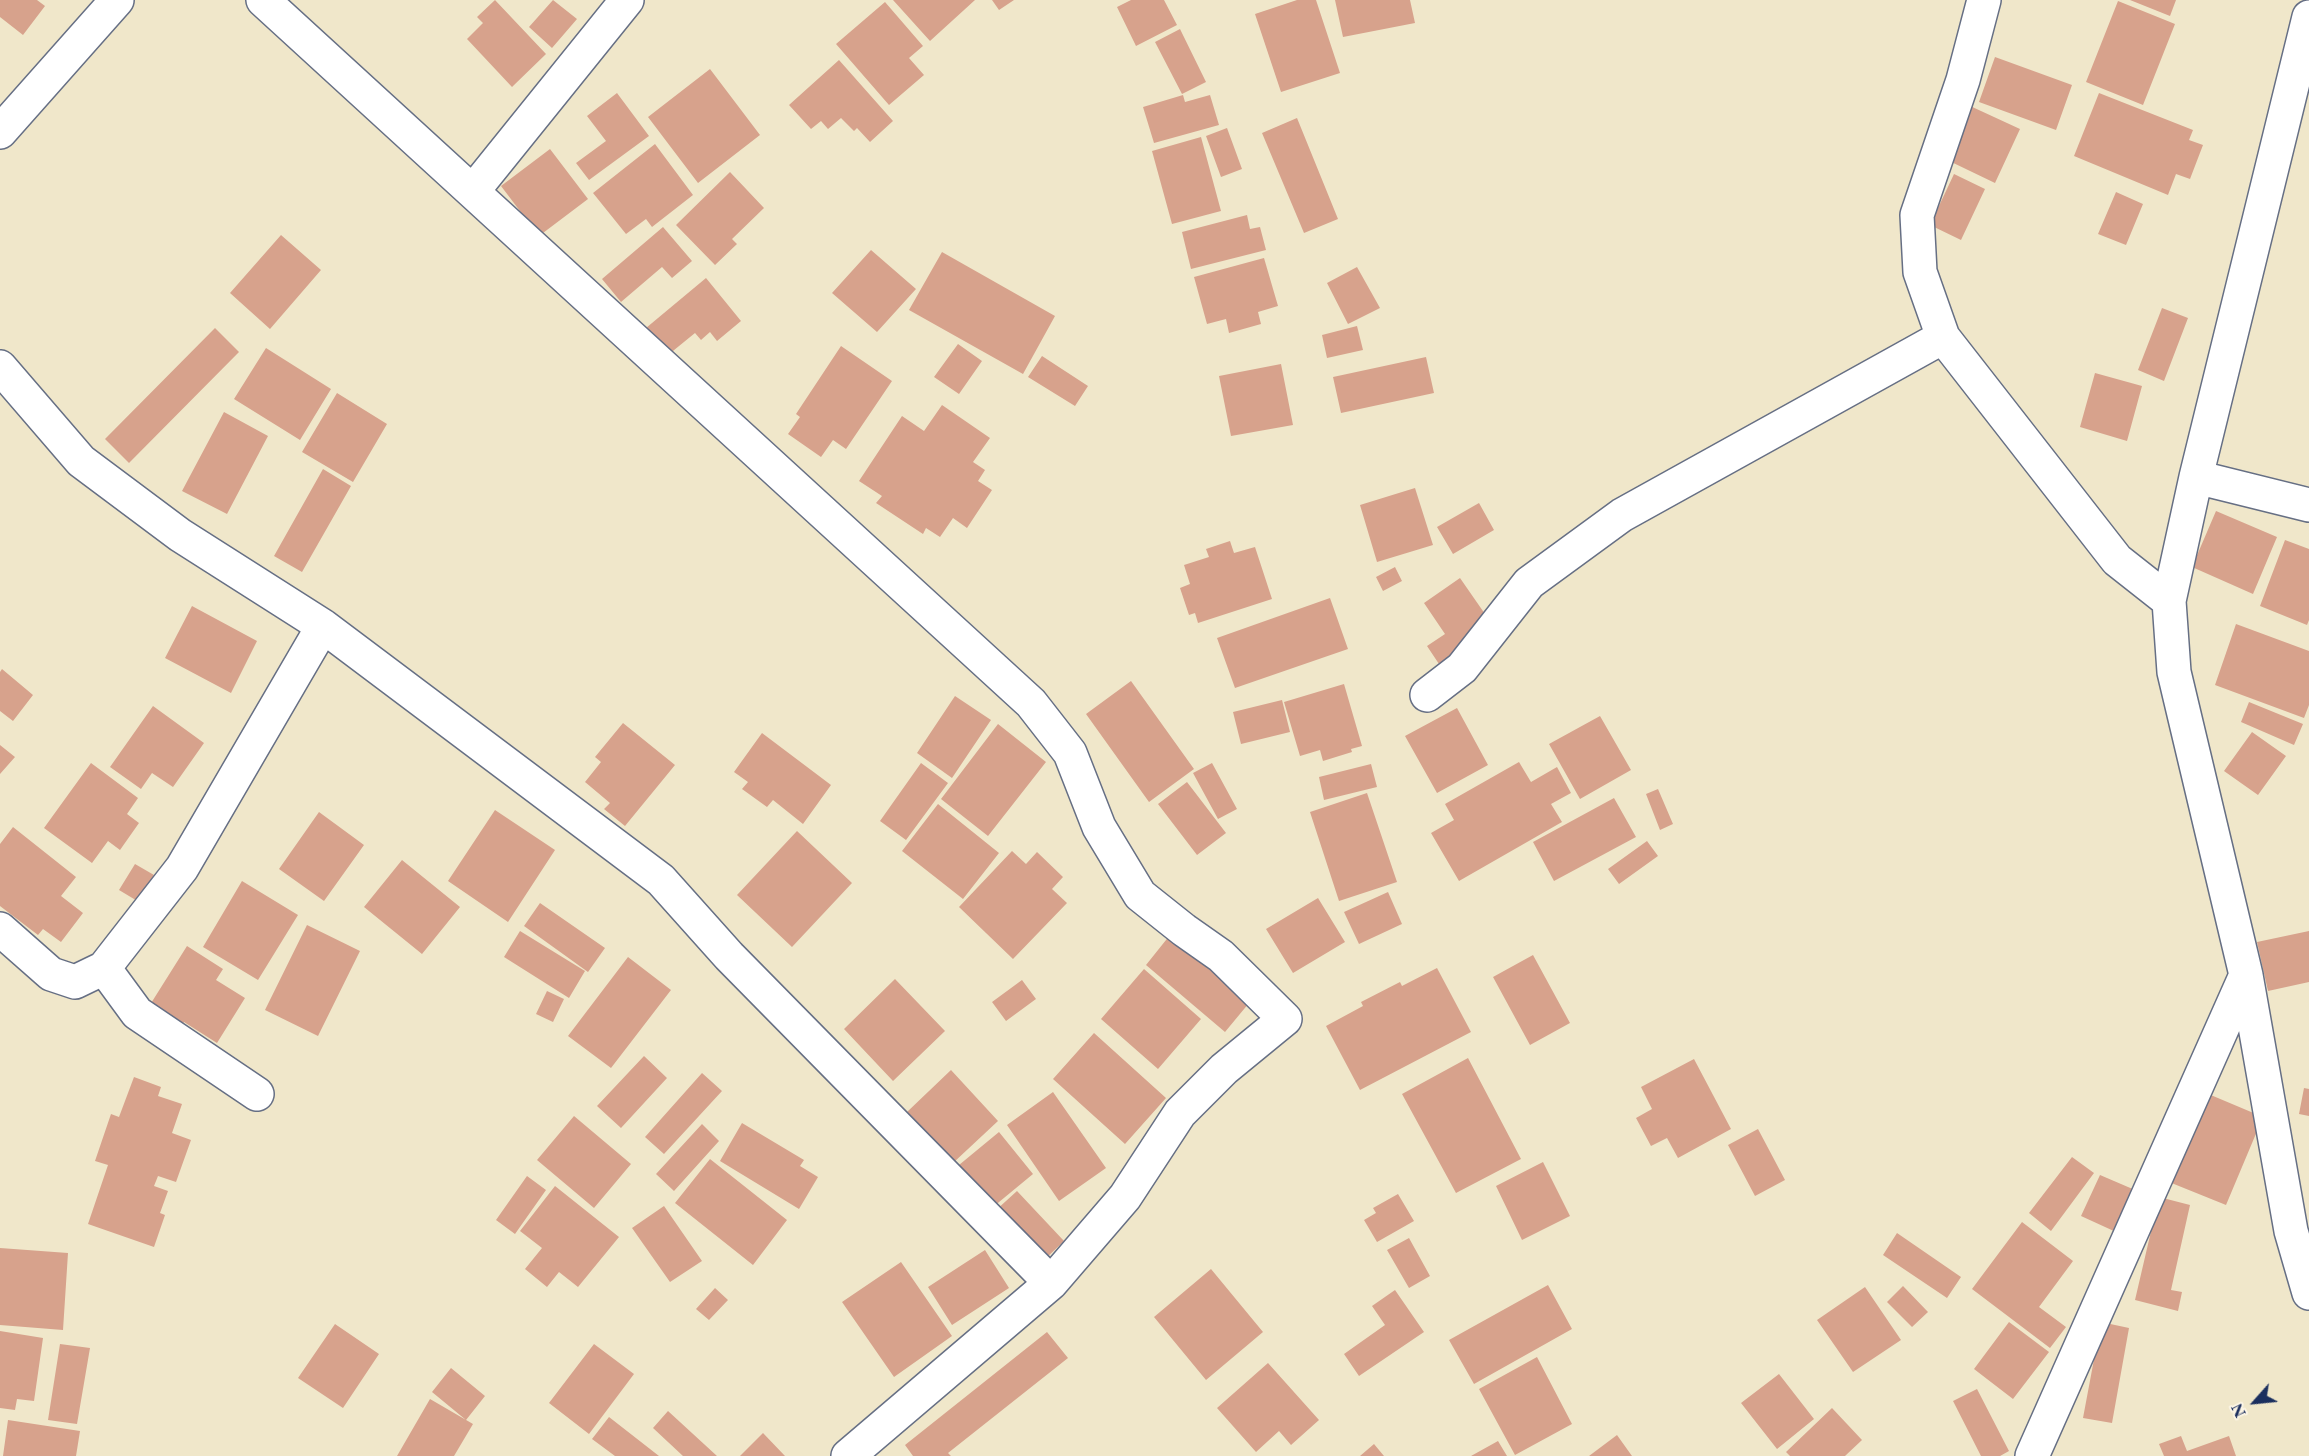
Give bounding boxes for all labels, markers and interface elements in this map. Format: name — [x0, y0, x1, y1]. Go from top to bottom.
north arrow — [2225, 1372, 2285, 1432]
text: N — [2226, 1400, 2251, 1421]

